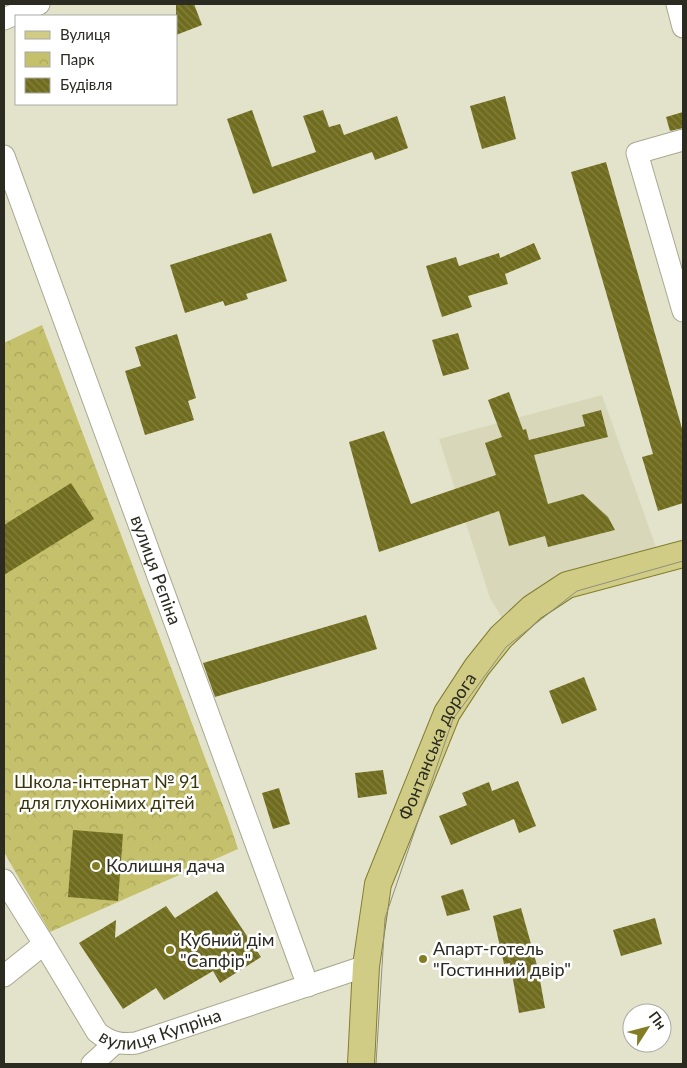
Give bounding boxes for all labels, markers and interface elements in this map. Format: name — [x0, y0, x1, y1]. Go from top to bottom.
legend — [15, 15, 178, 105]
text: Вулиця — [60, 25, 110, 43]
text: Парк — [60, 50, 95, 68]
text: Будівля — [60, 75, 112, 93]
street label: вулиця Рєпіна — [127, 512, 187, 628]
street label: Фонтанська дорога — [393, 668, 480, 823]
park label: Школа-інтернат № 91 для глухонімих дітей — [14, 770, 200, 813]
place label: Колишня дача — [106, 854, 225, 876]
marker: Колишня дача — [90, 860, 102, 872]
place label: Кубний дім "Сапфір" — [180, 928, 275, 971]
place label: Апарт-готель "Гостинний двір" — [433, 937, 571, 980]
marker: Кубний дім "Сапфір" — [164, 944, 176, 956]
marker: Апарт-готель "Гостинний двір" — [417, 953, 429, 965]
street label: вулиця Купріна — [95, 1003, 224, 1054]
north arrow — [622, 1003, 672, 1053]
text: Пн — [646, 1008, 670, 1032]

